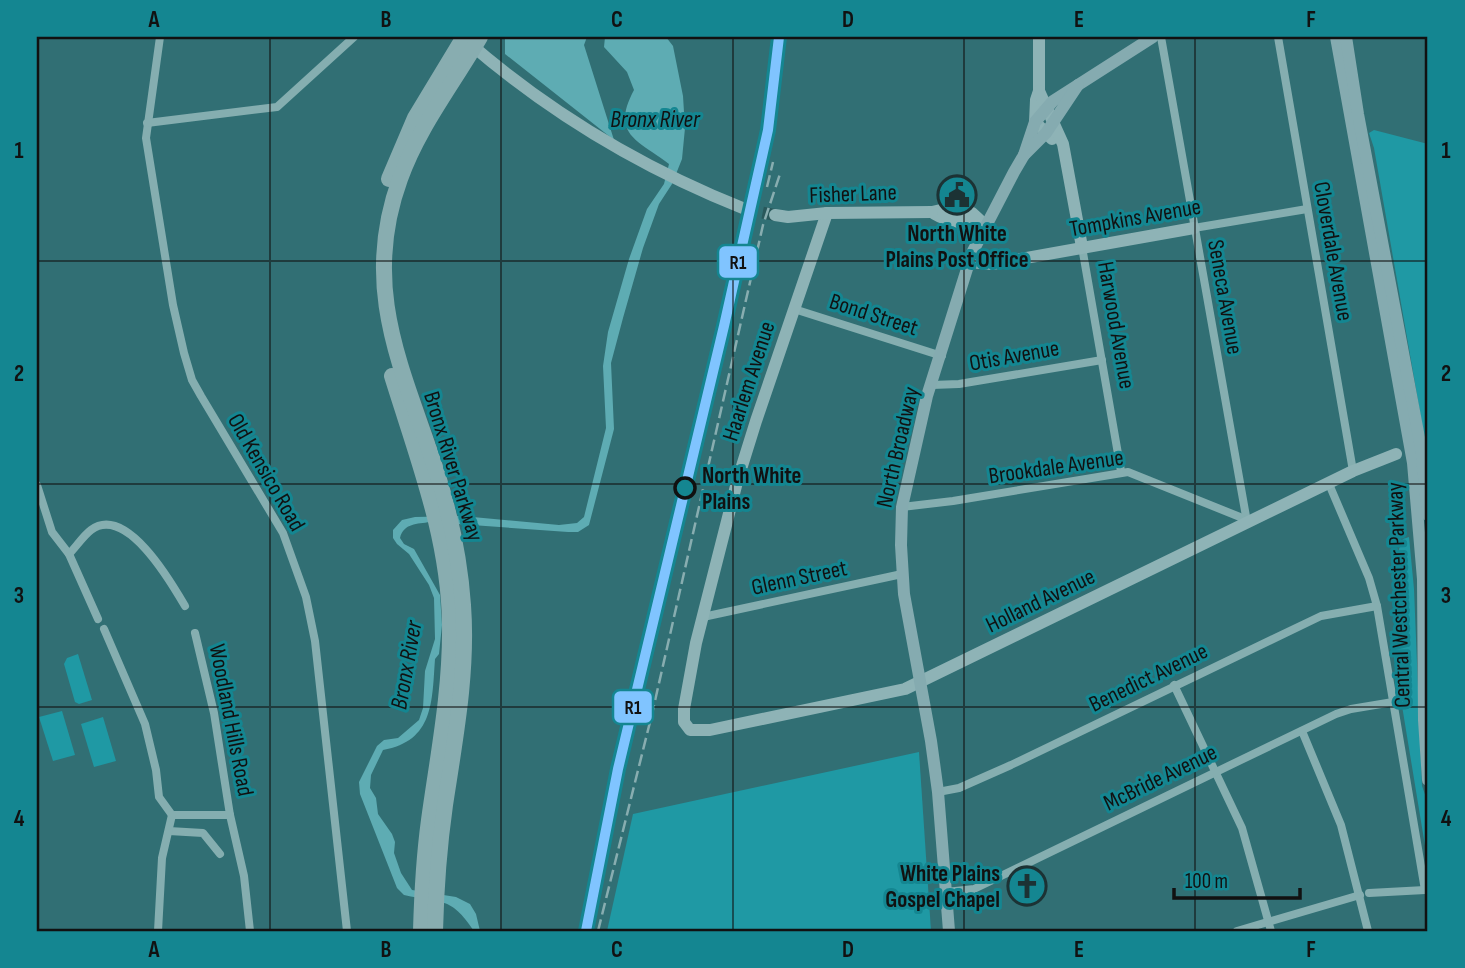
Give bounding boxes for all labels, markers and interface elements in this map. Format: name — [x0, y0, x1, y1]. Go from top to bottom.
text: A — [148, 6, 161, 34]
text: B — [381, 6, 392, 34]
text: C — [611, 6, 623, 34]
text: D — [842, 6, 854, 34]
text: E — [1074, 6, 1084, 34]
text: F — [1306, 6, 1316, 34]
water label: Bronx River — [610, 105, 701, 134]
text: 1 — [14, 137, 24, 165]
text: 1 — [1441, 137, 1451, 165]
public building icon: North White Plains Post Office — [936, 174, 978, 216]
street label: Fisher Lane — [809, 178, 897, 210]
street label: Cloverdale Avenue — [1307, 179, 1359, 323]
street label: Tompkins Avenue — [1067, 193, 1203, 243]
place label: North White Plains Post Office — [885, 220, 1029, 274]
street label: Seneca Avenue — [1201, 238, 1249, 357]
line badge: R1 — [718, 245, 758, 279]
text: R1 — [730, 252, 747, 275]
street label: Harwood Avenue — [1091, 259, 1141, 391]
street label: Bond Street — [826, 288, 921, 342]
street label: Haarlem Avenue — [716, 318, 781, 445]
street label: Otis Avenue — [967, 334, 1061, 378]
text: 2 — [14, 360, 24, 388]
text: 2 — [1441, 360, 1451, 388]
street label: North Broadway — [870, 384, 926, 510]
street label: Bronx River Parkway — [417, 388, 489, 545]
street label: Old Kensico Road — [221, 409, 311, 536]
street label: Brookdale Avenue — [987, 444, 1125, 490]
place label: North White Plains — [702, 462, 801, 516]
marker: North White Plains — [674, 477, 696, 499]
street label: Central Westchester Parkway — [1381, 481, 1417, 708]
street label: Glenn Street — [749, 554, 850, 602]
street label: Holland Avenue — [981, 562, 1100, 639]
text: 3 — [14, 582, 24, 610]
text: 3 — [1441, 582, 1451, 610]
water label: Bronx River — [384, 617, 429, 712]
street label: Benedict Avenue — [1085, 637, 1212, 719]
street label: Woodland Hills Road — [203, 642, 259, 799]
line badge: R1 — [613, 690, 653, 724]
text: R1 — [625, 697, 642, 720]
street label: McBride Avenue — [1099, 738, 1222, 817]
text: 4 — [14, 805, 25, 833]
text: 4 — [1441, 805, 1452, 833]
scale bar — [1174, 856, 1300, 900]
place label: White Plains Gospel Chapel — [885, 860, 1000, 914]
church icon: White Plains Gospel Chapel — [1006, 865, 1048, 907]
text: 100 m — [1185, 869, 1228, 894]
text: A — [148, 936, 161, 964]
text: B — [381, 936, 392, 964]
text: C — [611, 936, 623, 964]
text: D — [842, 936, 854, 964]
text: E — [1074, 936, 1084, 964]
text: F — [1306, 936, 1316, 964]

